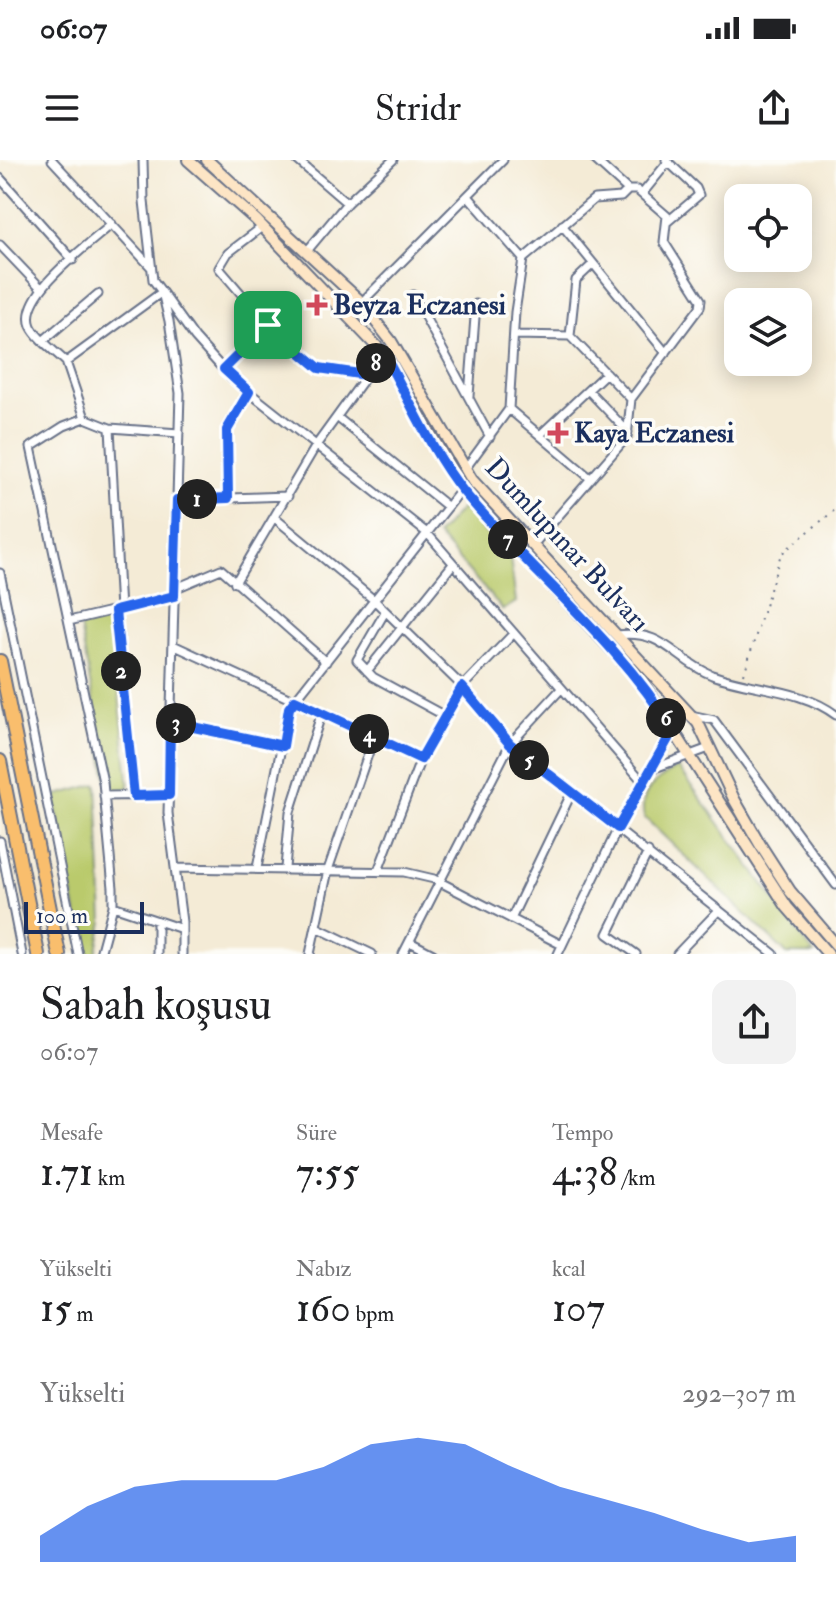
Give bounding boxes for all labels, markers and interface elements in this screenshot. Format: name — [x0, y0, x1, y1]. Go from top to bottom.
text: 06:07 — [40, 10, 107, 47]
icon: menu — [40, 86, 84, 130]
text: Stridr — [375, 86, 461, 131]
icon: share — [752, 86, 796, 130]
map controls — [724, 184, 812, 376]
button: locate — [724, 184, 812, 272]
place label: Beyza Eczanesi — [333, 288, 507, 323]
button: layers — [724, 288, 812, 376]
pin — [234, 291, 302, 359]
marker: Beyza Eczanesi — [308, 296, 326, 314]
icon: arrive — [246, 303, 290, 347]
pin: 8 — [356, 343, 396, 383]
text: 8 — [371, 349, 381, 377]
place label: Kaya Eczanesi — [574, 416, 735, 451]
marker: Kaya Eczanesi — [549, 424, 567, 442]
street label: Dumlupınar Bulvarı — [477, 451, 657, 639]
pin: 1 — [177, 479, 217, 519]
text: 1 — [193, 485, 201, 513]
pin: 7 — [488, 519, 528, 559]
text: 7 — [503, 525, 513, 553]
pin: 2 — [101, 651, 141, 691]
text: 2 — [115, 657, 127, 685]
pin: 6 — [646, 698, 686, 738]
pin: 3 — [156, 703, 196, 743]
text: 6 — [660, 704, 672, 732]
text: 3 — [172, 709, 180, 737]
pin: 4 — [349, 714, 389, 754]
text: 4 — [363, 720, 375, 748]
pin: 5 — [509, 740, 549, 780]
text: 5 — [524, 746, 534, 774]
scale bar — [24, 898, 144, 934]
text: 100 m — [36, 902, 88, 930]
text: Sabah koşusu — [40, 978, 272, 1033]
button: share — [712, 980, 796, 1064]
text: 06:07 — [40, 1036, 98, 1068]
text: Mesafe — [40, 1119, 103, 1147]
text: Süre — [296, 1119, 337, 1147]
text: Tempo — [552, 1119, 613, 1147]
text: 1.71 — [40, 1147, 93, 1198]
text: 7:55 — [296, 1147, 359, 1198]
text: 4:38 — [552, 1147, 618, 1198]
text: km — [93, 1164, 125, 1192]
text: /km — [618, 1164, 655, 1192]
text: Yükselti — [40, 1255, 112, 1283]
text: Nabız — [296, 1255, 352, 1283]
text: kcal — [552, 1255, 586, 1283]
text: 15 — [40, 1283, 72, 1334]
text: 160 — [296, 1283, 351, 1334]
text: 107 — [552, 1283, 605, 1334]
text: m — [72, 1300, 93, 1328]
text: bpm — [351, 1300, 394, 1328]
text: Yükselti — [40, 1378, 125, 1410]
text: 292–307 m — [682, 1378, 796, 1410]

